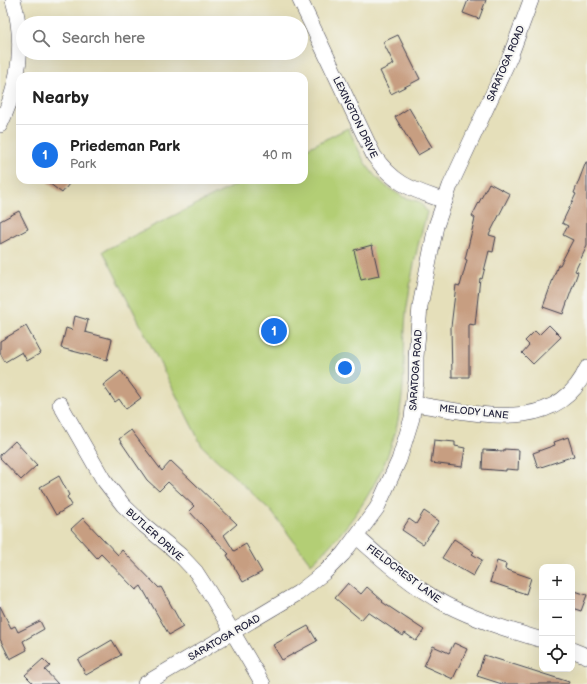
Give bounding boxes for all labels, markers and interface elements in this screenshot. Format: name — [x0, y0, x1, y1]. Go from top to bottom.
search box — [16, 16, 308, 60]
street label: SARATOGA ROAD — [485, 24, 527, 103]
icon: search — [30, 27, 52, 49]
text: Search here — [62, 29, 145, 48]
street label: LEXINGTON DRIVE — [330, 75, 380, 161]
text: Nearby — [32, 88, 89, 108]
text: Priedeman Park — [70, 137, 180, 156]
text: 1 — [42, 147, 48, 163]
text: 40 m — [262, 147, 292, 163]
text: Park — [70, 156, 96, 172]
pin: 1 — [261, 316, 287, 346]
street label: SARATOGA ROAD — [407, 329, 425, 411]
your location — [335, 358, 355, 378]
street label: MELODY LANE — [439, 402, 510, 422]
street label: BUTLER DRIVE — [123, 506, 186, 564]
street label: FIELDCREST LANE — [364, 542, 443, 606]
map controls — [539, 564, 575, 672]
button: + — [539, 564, 575, 600]
button: − — [539, 600, 575, 636]
street label: SARATOGA ROAD — [186, 612, 263, 663]
button: locate — [539, 636, 575, 672]

